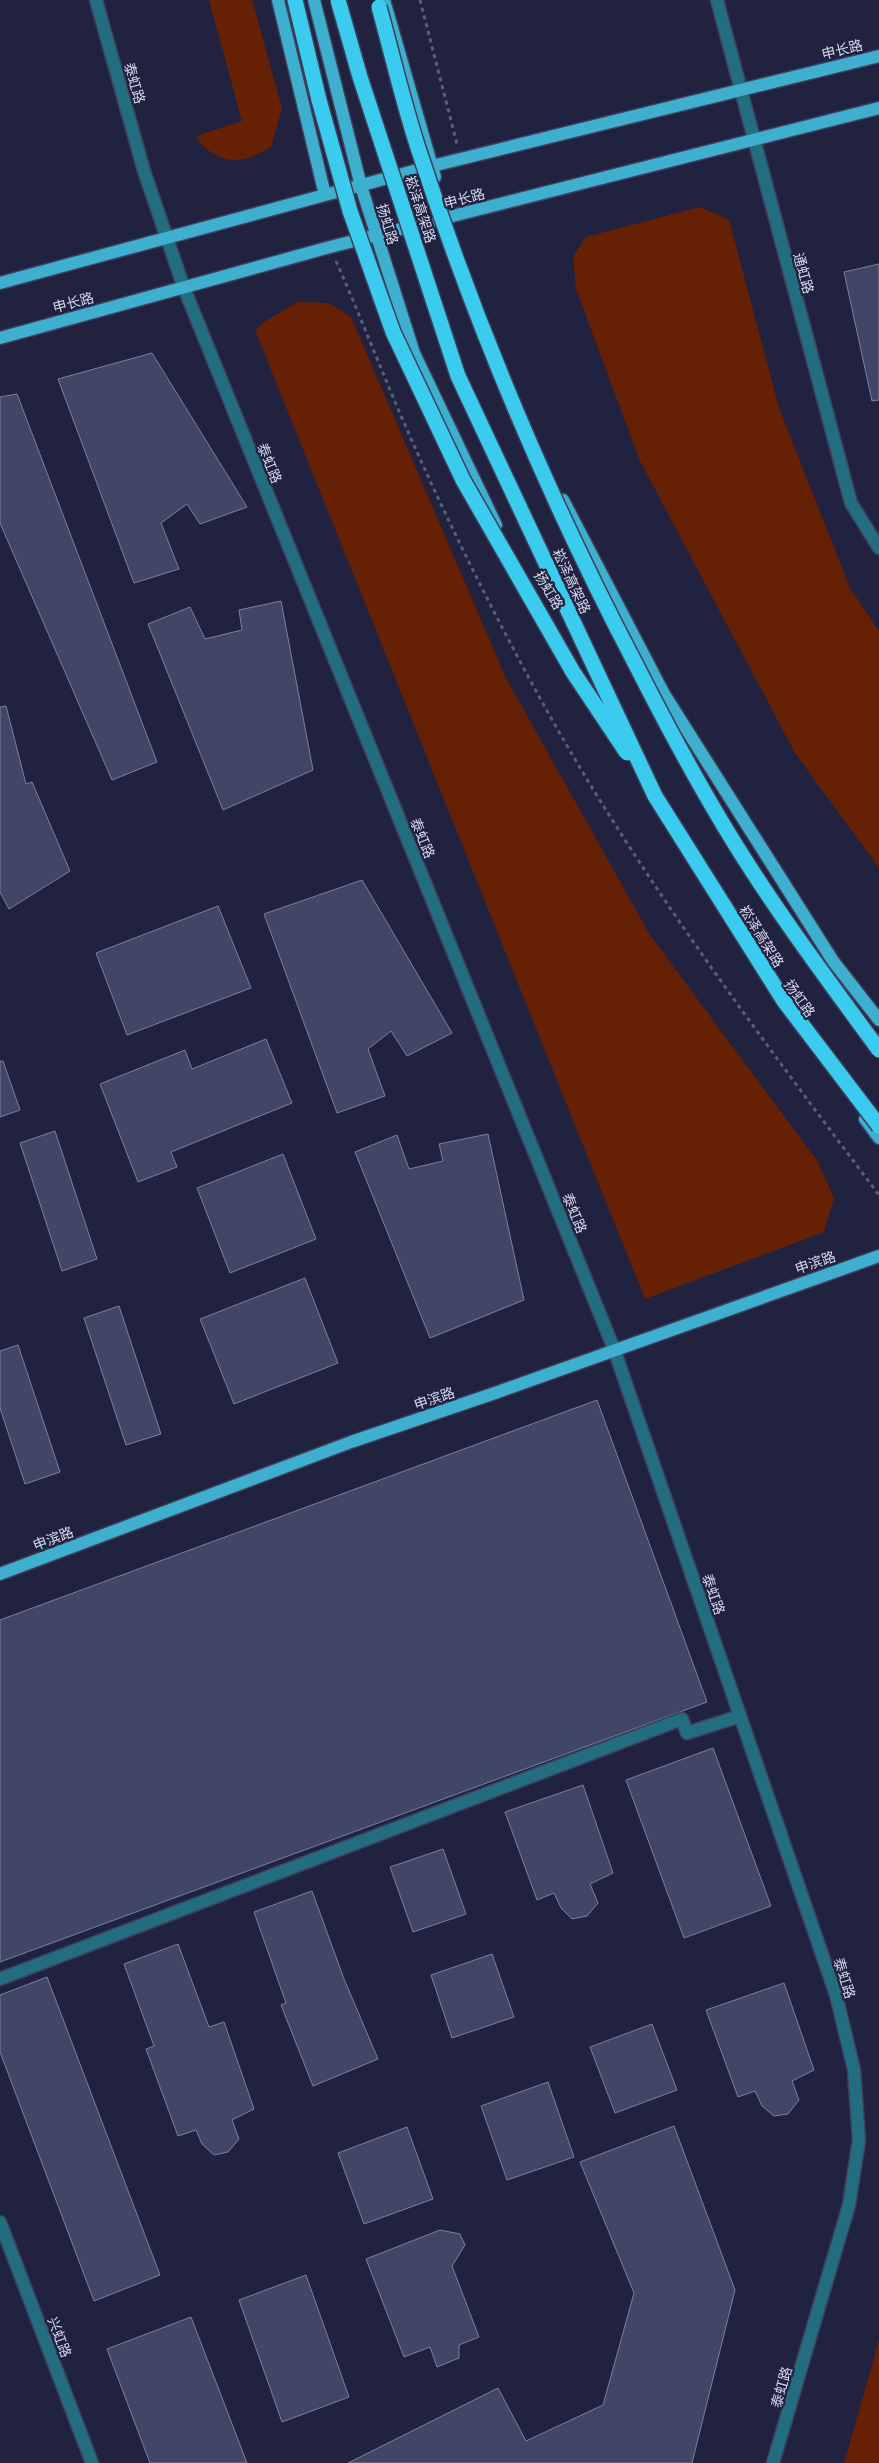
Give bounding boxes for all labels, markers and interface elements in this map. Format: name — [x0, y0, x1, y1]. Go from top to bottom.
street label: 申长路 — [819, 35, 865, 63]
street label: 泰虹路 — [120, 60, 150, 106]
street label: 崧泽高架路 — [401, 173, 441, 245]
street label: 申长路 — [441, 183, 487, 213]
street label: 扬虹路 — [373, 201, 403, 247]
street label: 通虹路 — [789, 250, 819, 296]
street label: 申长路 — [50, 287, 96, 317]
street label: 泰虹路 — [253, 440, 287, 486]
street label: 崧泽高架路 — [549, 545, 595, 617]
street label: 扬虹路 — [530, 567, 568, 613]
street label: 泰虹路 — [406, 815, 440, 861]
street label: 崧泽高架路 — [735, 901, 789, 971]
street label: 扬虹路 — [780, 975, 820, 1021]
street label: 泰虹路 — [558, 1190, 592, 1236]
street label: 申滨路 — [792, 1246, 838, 1278]
street label: 申滨路 — [411, 1382, 457, 1414]
street label: 申滨路 — [30, 1522, 76, 1554]
street label: 泰虹路 — [698, 1571, 730, 1617]
street label: 泰虹路 — [830, 1955, 860, 2001]
street label: 兴虹路 — [44, 2314, 76, 2360]
street label: 泰虹路 — [766, 2364, 796, 2410]

